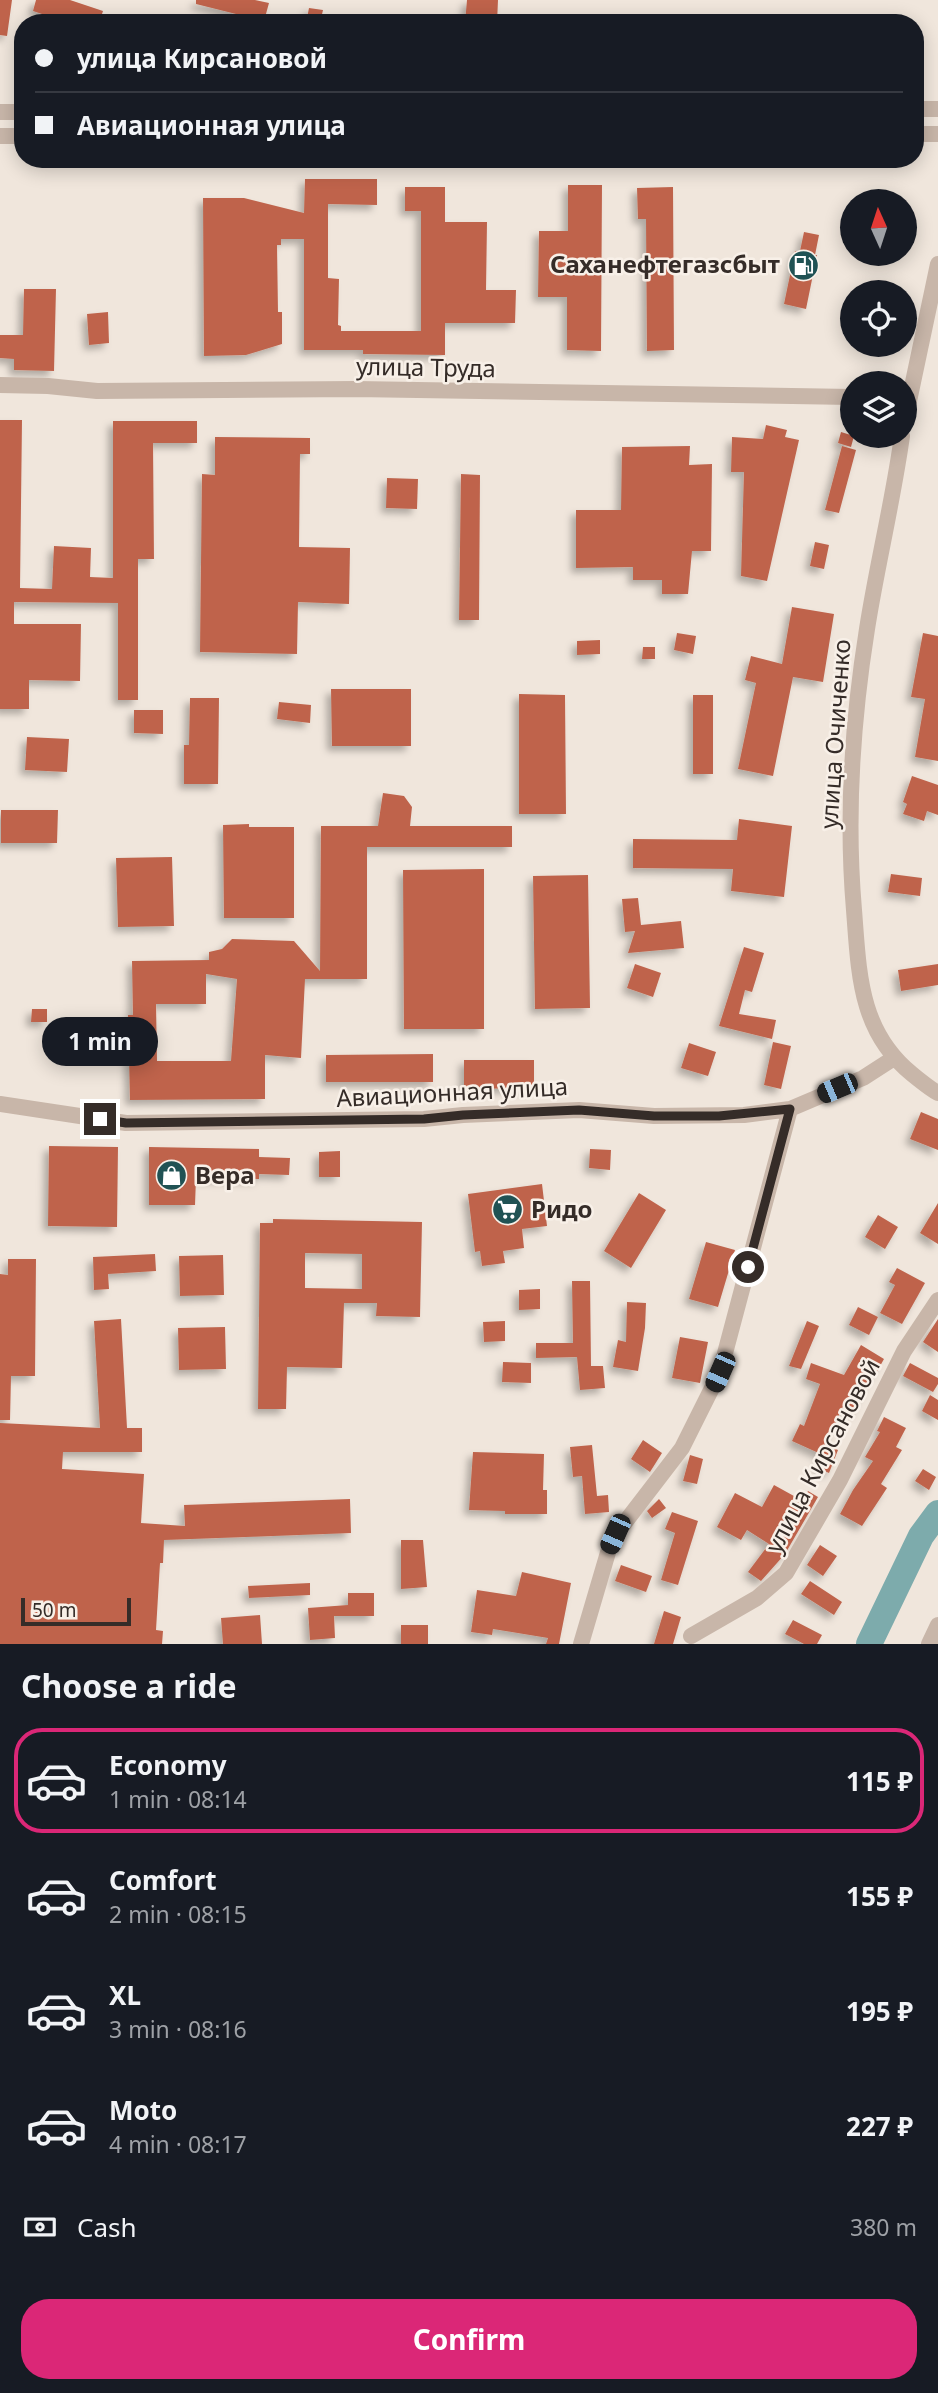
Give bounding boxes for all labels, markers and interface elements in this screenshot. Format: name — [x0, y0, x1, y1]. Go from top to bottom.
text: улица Кирсановой — [77, 40, 327, 76]
text: Авиационная улица — [77, 107, 346, 143]
north arrow — [840, 189, 917, 266]
map controls — [840, 189, 917, 448]
place label: Саханефтегазсбыт — [550, 247, 780, 280]
fuel station icon: Саханефтегазсбыт — [786, 248, 820, 282]
button: locate — [840, 280, 917, 357]
street label: улица Труда — [356, 349, 496, 384]
button: layers — [840, 371, 917, 448]
street label: улица Очиченко — [811, 638, 858, 830]
callout: 1 min — [42, 1018, 158, 1066]
text: 1 min — [68, 1025, 132, 1057]
street label: Авиационная улица — [335, 1069, 569, 1114]
car — [814, 1070, 861, 1106]
route end — [84, 1103, 116, 1135]
place label: Вера — [195, 1158, 254, 1191]
shop icon: Вера — [155, 1159, 189, 1193]
place label: Ридо — [531, 1192, 592, 1225]
supermarket icon: Ридо — [491, 1193, 525, 1227]
route start — [732, 1251, 764, 1283]
car — [702, 1349, 739, 1395]
street label: улица Кирсановой — [756, 1352, 887, 1558]
car — [597, 1511, 634, 1557]
scale bar — [21, 1595, 131, 1627]
text: 50 m — [32, 1597, 76, 1623]
text: Choose a ride — [21, 1664, 237, 1707]
text: Economy — [109, 1747, 227, 1783]
icon: car — [25, 1749, 88, 1812]
text: 115 ₽ — [846, 1763, 913, 1799]
text: 1 min · 08:14 — [109, 1783, 247, 1815]
text: Comfort — [109, 1862, 217, 1898]
icon: car — [25, 1864, 88, 1927]
text: 155 ₽ — [846, 1878, 913, 1914]
text: 2 min · 08:15 — [109, 1898, 247, 1930]
text: XL — [109, 1977, 141, 2013]
icon: car — [25, 1979, 88, 2042]
text: 195 ₽ — [846, 1993, 913, 2029]
text: 3 min · 08:16 — [109, 2013, 247, 2045]
text: Moto — [109, 2092, 177, 2128]
icon: car — [25, 2094, 88, 2157]
text: 227 ₽ — [846, 2108, 913, 2144]
text: 4 min · 08:17 — [109, 2128, 247, 2160]
icon: cash — [21, 2208, 59, 2246]
text: Cash — [77, 2209, 137, 2245]
text: 380 m — [850, 2211, 917, 2243]
button: Confirm — [21, 2299, 917, 2379]

